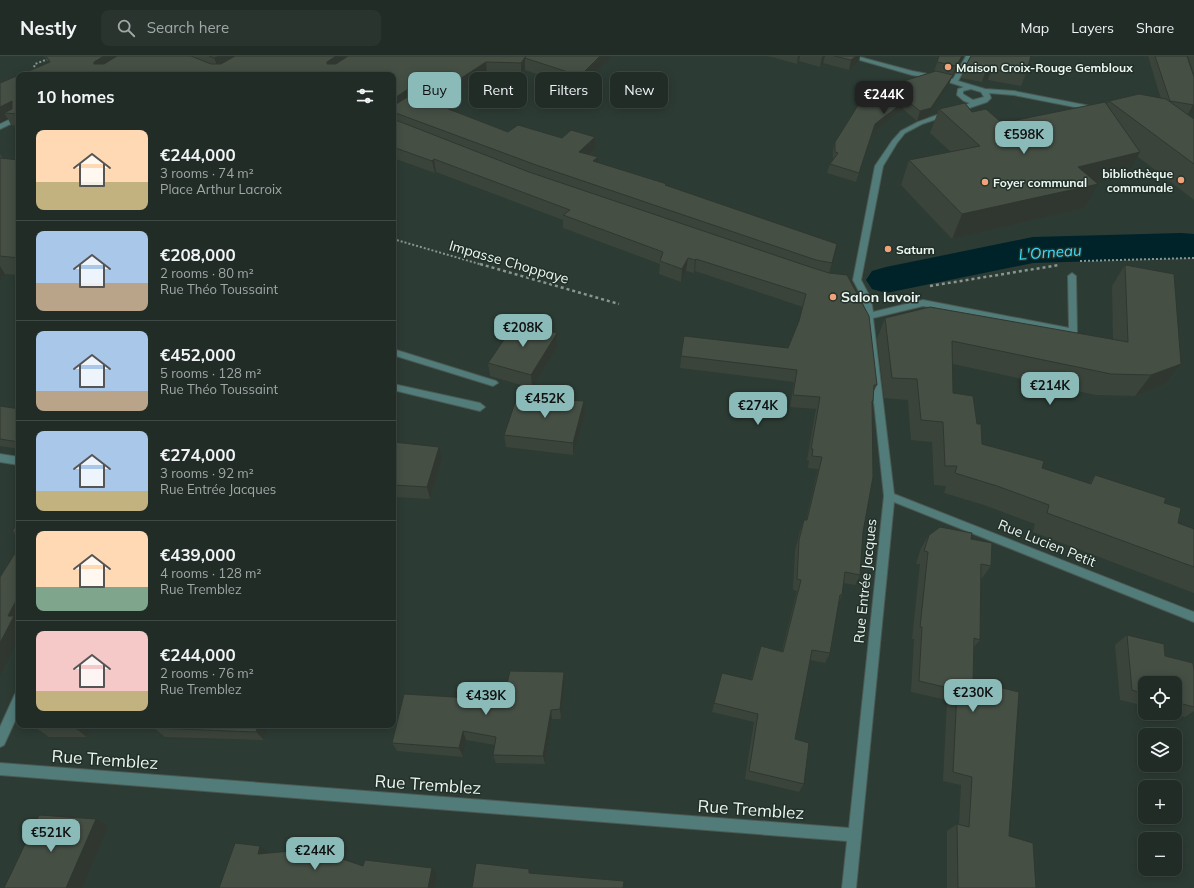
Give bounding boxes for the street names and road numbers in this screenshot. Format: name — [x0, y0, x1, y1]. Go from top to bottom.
street label: Impasse Choppaye — [447, 236, 571, 288]
street label: Rue Lucien Petit — [995, 515, 1099, 571]
street label: Rue Entrée Jacques — [850, 518, 880, 644]
street label: Rue Tremblez — [51, 745, 159, 773]
street label: Rue Tremblez — [374, 770, 482, 798]
street label: Rue Tremblez — [697, 795, 805, 823]

